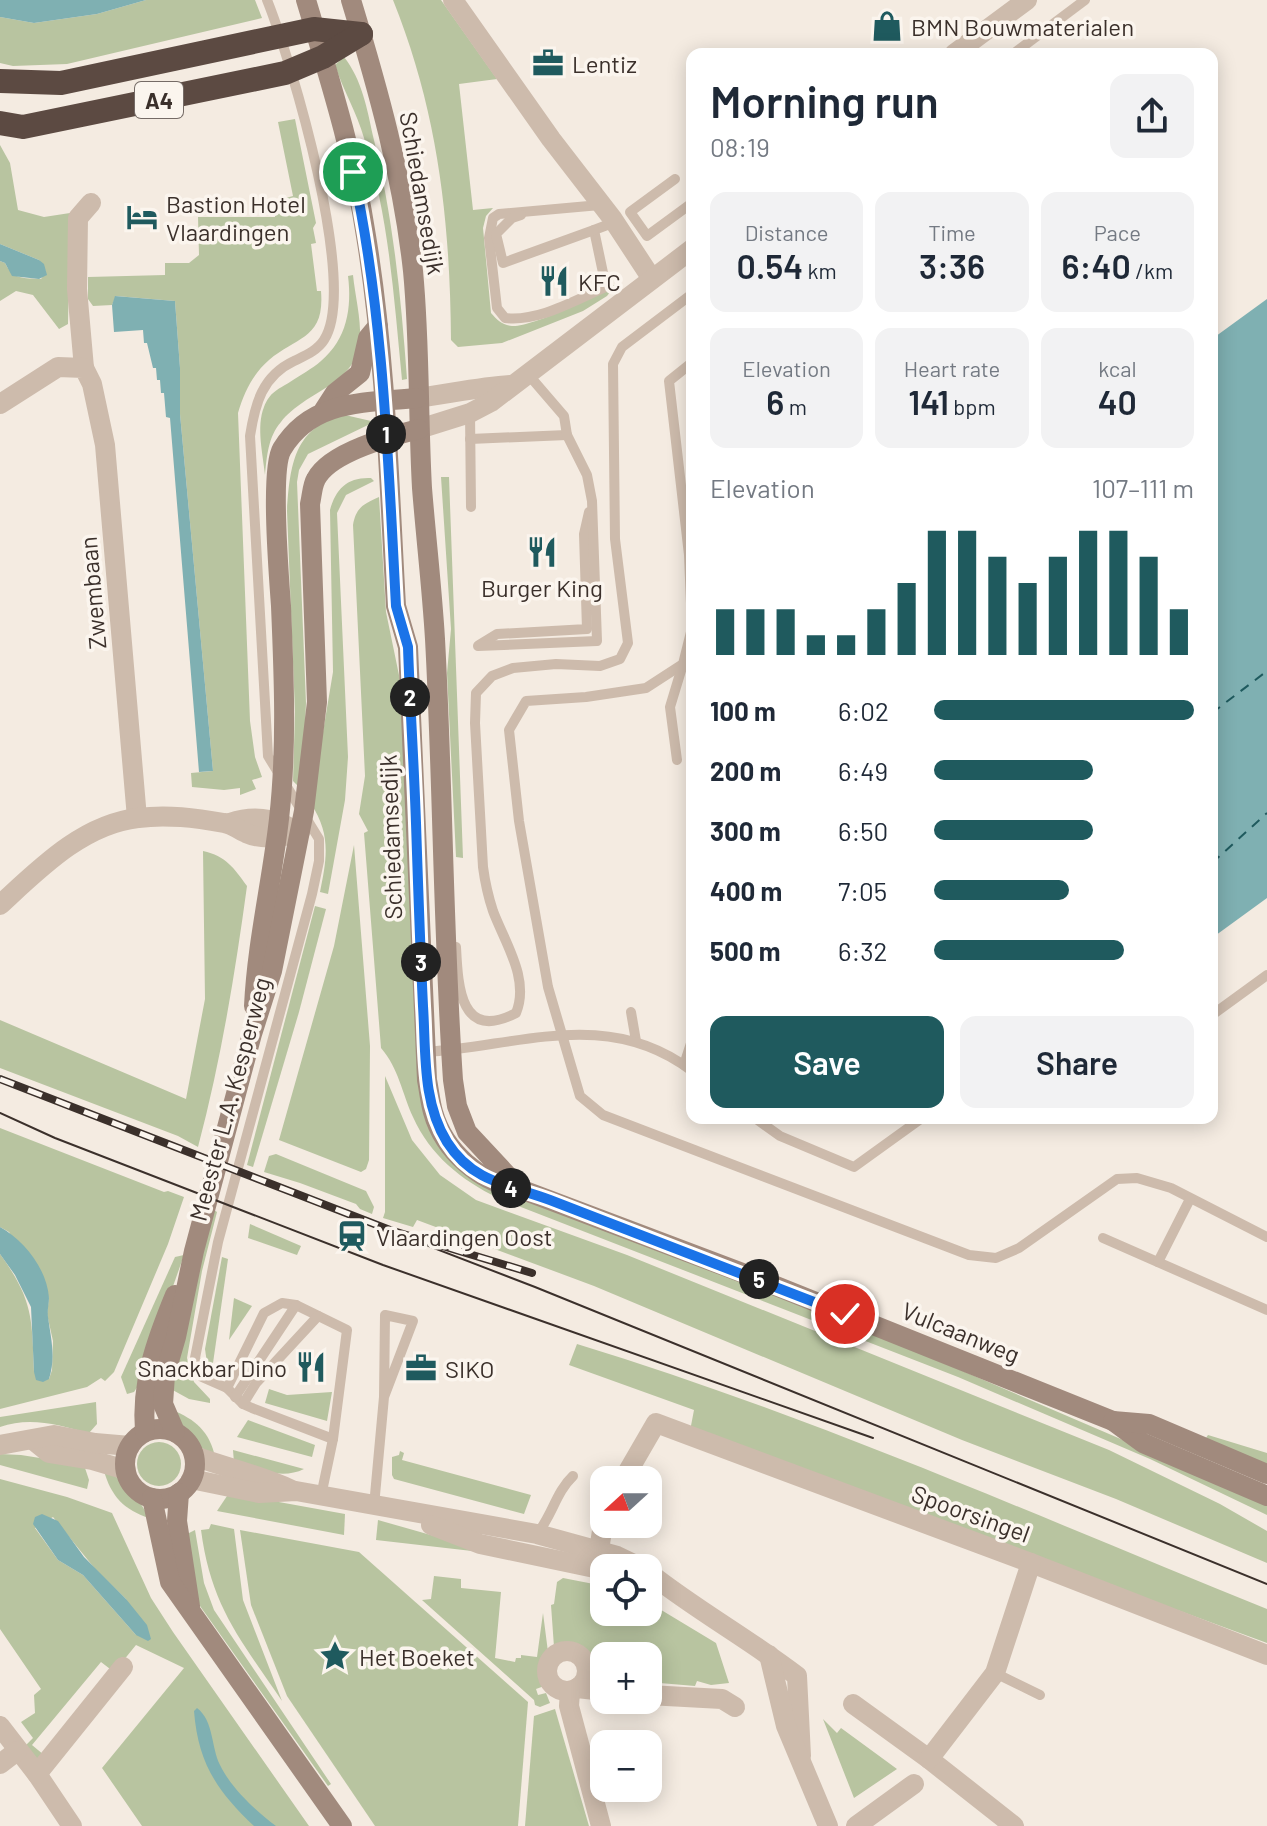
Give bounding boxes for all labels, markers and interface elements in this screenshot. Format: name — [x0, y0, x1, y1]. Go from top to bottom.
shop icon: BMN Bouwmaterialen — [870, 9, 904, 43]
place label: BMN Bouwmaterialen — [911, 12, 1134, 41]
office icon: Lentiz — [531, 46, 565, 80]
place label: Lentiz — [572, 49, 637, 78]
text: Morning run — [710, 74, 939, 127]
button: share — [1110, 74, 1194, 158]
road number: A4 — [135, 82, 183, 118]
street label: Schiedamsedijk — [394, 109, 452, 277]
text: 08:19 — [710, 131, 770, 162]
pin — [319, 138, 387, 206]
icon: arrive — [331, 150, 375, 194]
place label: Bastion Hotel Vlaardingen — [166, 189, 306, 246]
hotel icon: Bastion Hotel Vlaardingen — [125, 200, 159, 234]
text: Distance — [745, 219, 829, 245]
text: Time — [928, 219, 976, 245]
text: Pace — [1094, 219, 1141, 245]
text: 0.54 — [737, 245, 803, 286]
text: 3:36 — [919, 245, 985, 286]
text: 6:40 — [1061, 245, 1131, 286]
text: km — [803, 257, 837, 283]
text: /km — [1131, 257, 1173, 283]
restaurant icon: KFC — [537, 264, 571, 298]
place label: KFC — [578, 267, 621, 296]
text: Elevation — [742, 355, 831, 381]
text: Heart rate — [904, 355, 1000, 381]
text: kcal — [1098, 355, 1137, 381]
text: 6 — [766, 381, 784, 422]
text: 141 — [908, 381, 949, 422]
text: 40 — [1098, 381, 1137, 422]
text: m — [784, 393, 807, 419]
text: bpm — [949, 393, 996, 419]
pin: 1 — [366, 414, 406, 454]
text: 1 — [382, 421, 390, 447]
text: Elevation — [710, 472, 815, 503]
text: 107–111 m — [1092, 472, 1194, 503]
street label: Zwembaan — [73, 535, 111, 651]
restaurant icon: Burger King — [525, 535, 559, 569]
place label: Burger King — [481, 573, 603, 602]
pin: 2 — [390, 677, 430, 717]
text: 2 — [404, 684, 416, 710]
text: 100 m — [710, 695, 776, 726]
text: 6:02 — [838, 695, 889, 726]
street label: Schiedamsedijk — [373, 754, 407, 920]
text: 200 m — [710, 755, 781, 786]
text: 6:49 — [838, 755, 888, 786]
text: 300 m — [710, 815, 781, 846]
text: 6:50 — [838, 815, 888, 846]
text: 400 m — [710, 875, 782, 906]
text: 7:05 — [838, 875, 887, 906]
text: 500 m — [710, 935, 781, 966]
text: 6:32 — [838, 935, 888, 966]
pin: 3 — [401, 942, 441, 982]
text: 3 — [415, 949, 427, 975]
street label: Meester L.A. Kesperweg — [182, 974, 276, 1224]
button: Save — [710, 1016, 944, 1108]
button: Share — [960, 1016, 1194, 1108]
pin: 4 — [491, 1168, 531, 1208]
text: 4 — [504, 1175, 518, 1201]
station icon: Vlaardingen Oost — [335, 1219, 369, 1253]
place label: Vlaardingen Oost — [376, 1222, 553, 1251]
pin: 5 — [739, 1259, 779, 1299]
text: 5 — [753, 1266, 765, 1292]
pin — [811, 1280, 879, 1348]
icon: check — [823, 1292, 867, 1336]
street label: Vulcaanweg — [898, 1295, 1024, 1369]
restaurant icon: Snackbar Dino — [294, 1350, 328, 1384]
office icon: SIKO — [404, 1351, 438, 1385]
place label: Snackbar Dino — [138, 1353, 287, 1382]
place label: SIKO — [445, 1354, 495, 1383]
north arrow — [590, 1466, 662, 1538]
map controls — [590, 1466, 662, 1802]
street label: Spoorsingel — [908, 1478, 1034, 1548]
button: locate — [590, 1554, 662, 1626]
place icon: Het Boeket — [318, 1639, 352, 1673]
place label: Het Boeket — [359, 1642, 475, 1671]
button: + — [590, 1642, 662, 1714]
button: − — [590, 1730, 662, 1802]

